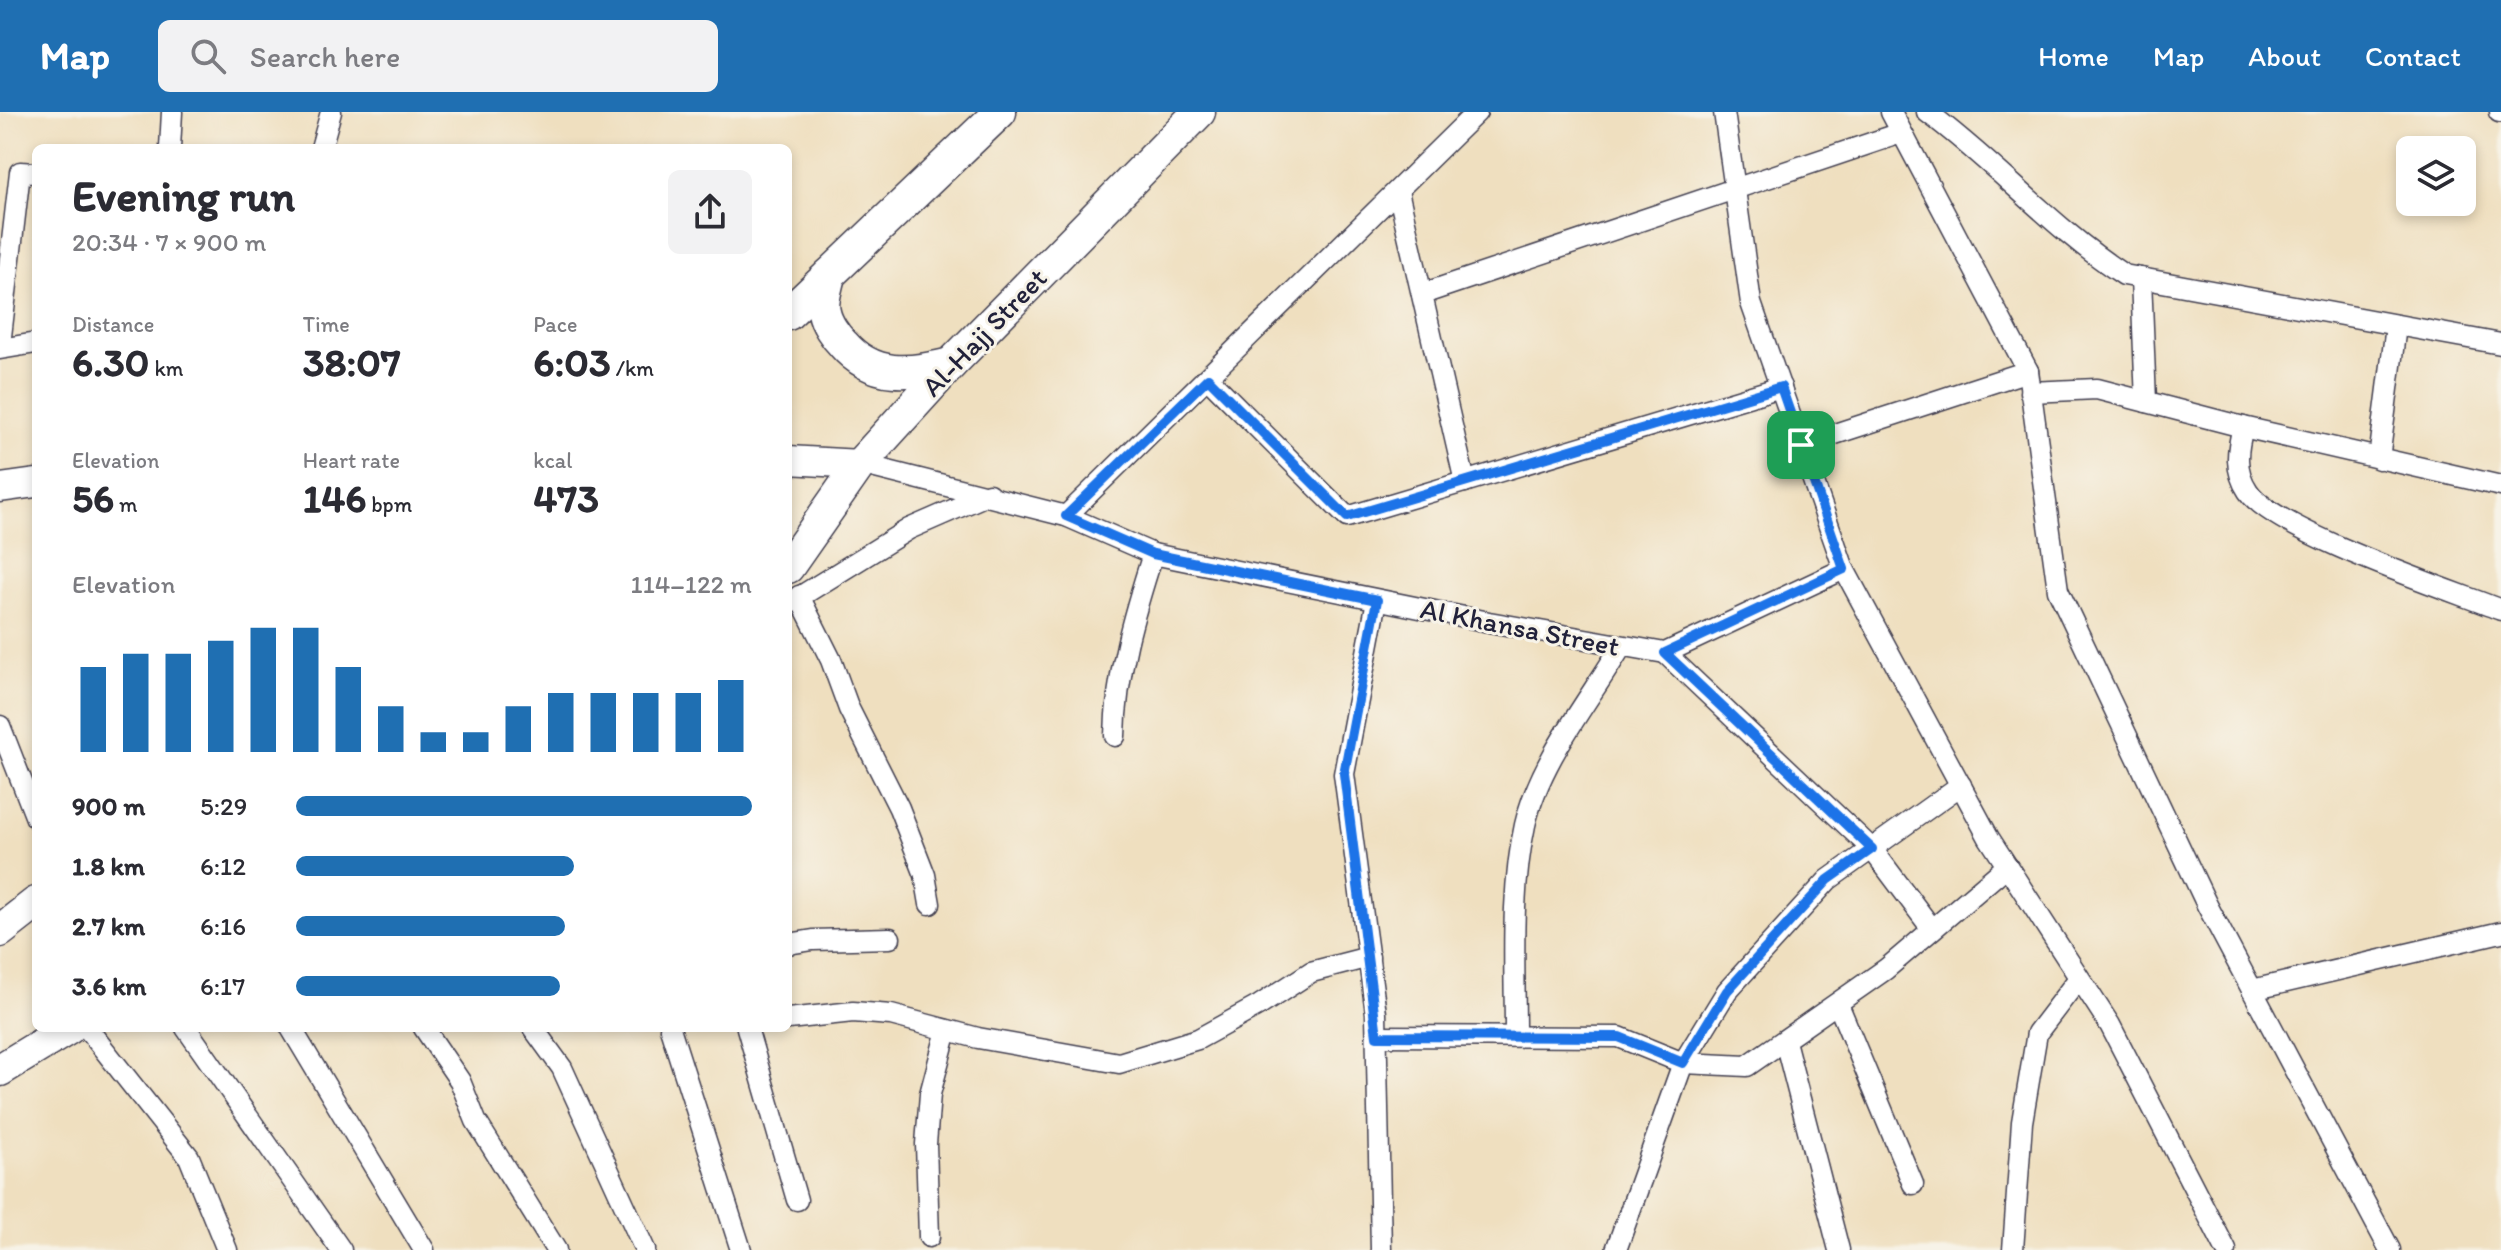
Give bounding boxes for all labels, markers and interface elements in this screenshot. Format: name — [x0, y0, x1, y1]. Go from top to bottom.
search box — [158, 20, 718, 92]
text: Map — [40, 33, 110, 79]
icon: search — [186, 34, 230, 78]
text: Search here — [250, 38, 400, 75]
text: Home — [2038, 39, 2109, 73]
text: Map — [2153, 39, 2204, 73]
text: About — [2248, 39, 2321, 73]
text: Contact — [2365, 39, 2461, 73]
map controls — [2396, 136, 2476, 216]
button: layers — [2396, 136, 2476, 216]
text: Evening run — [72, 169, 295, 222]
button: share — [668, 170, 752, 254]
text: 20:34 · 7 × 900 m — [72, 226, 266, 258]
street label: Al-Hajj Street — [914, 261, 1054, 403]
text: Distance — [72, 311, 154, 338]
text: Time — [303, 311, 350, 338]
text: Pace — [533, 311, 577, 338]
text: 6.30 — [72, 338, 149, 386]
text: 38:07 — [303, 338, 401, 386]
text: 6:03 — [533, 338, 611, 386]
text: km — [149, 355, 184, 382]
text: /km — [611, 355, 654, 382]
pin — [1767, 411, 1835, 479]
icon: arrive — [1779, 423, 1823, 467]
text: Elevation — [72, 447, 159, 474]
text: Heart rate — [303, 447, 400, 474]
text: kcal — [533, 447, 572, 474]
text: 56 — [72, 474, 114, 522]
text: 146 — [303, 474, 366, 522]
text: 473 — [533, 474, 599, 522]
text: m — [114, 491, 138, 518]
text: bpm — [366, 491, 412, 518]
text: Elevation — [72, 568, 175, 600]
text: 114–122 m — [631, 568, 752, 600]
street label: Al Khansa Street — [1418, 591, 1622, 663]
text: 900 m — [72, 790, 145, 822]
text: 5:29 — [200, 790, 247, 822]
text: 1.8 km — [72, 850, 145, 882]
text: 6:12 — [200, 850, 246, 882]
text: 2.7 km — [72, 910, 145, 942]
text: 6:16 — [200, 910, 246, 942]
text: 3.6 km — [72, 970, 147, 1002]
text: 6:17 — [200, 970, 245, 1002]

